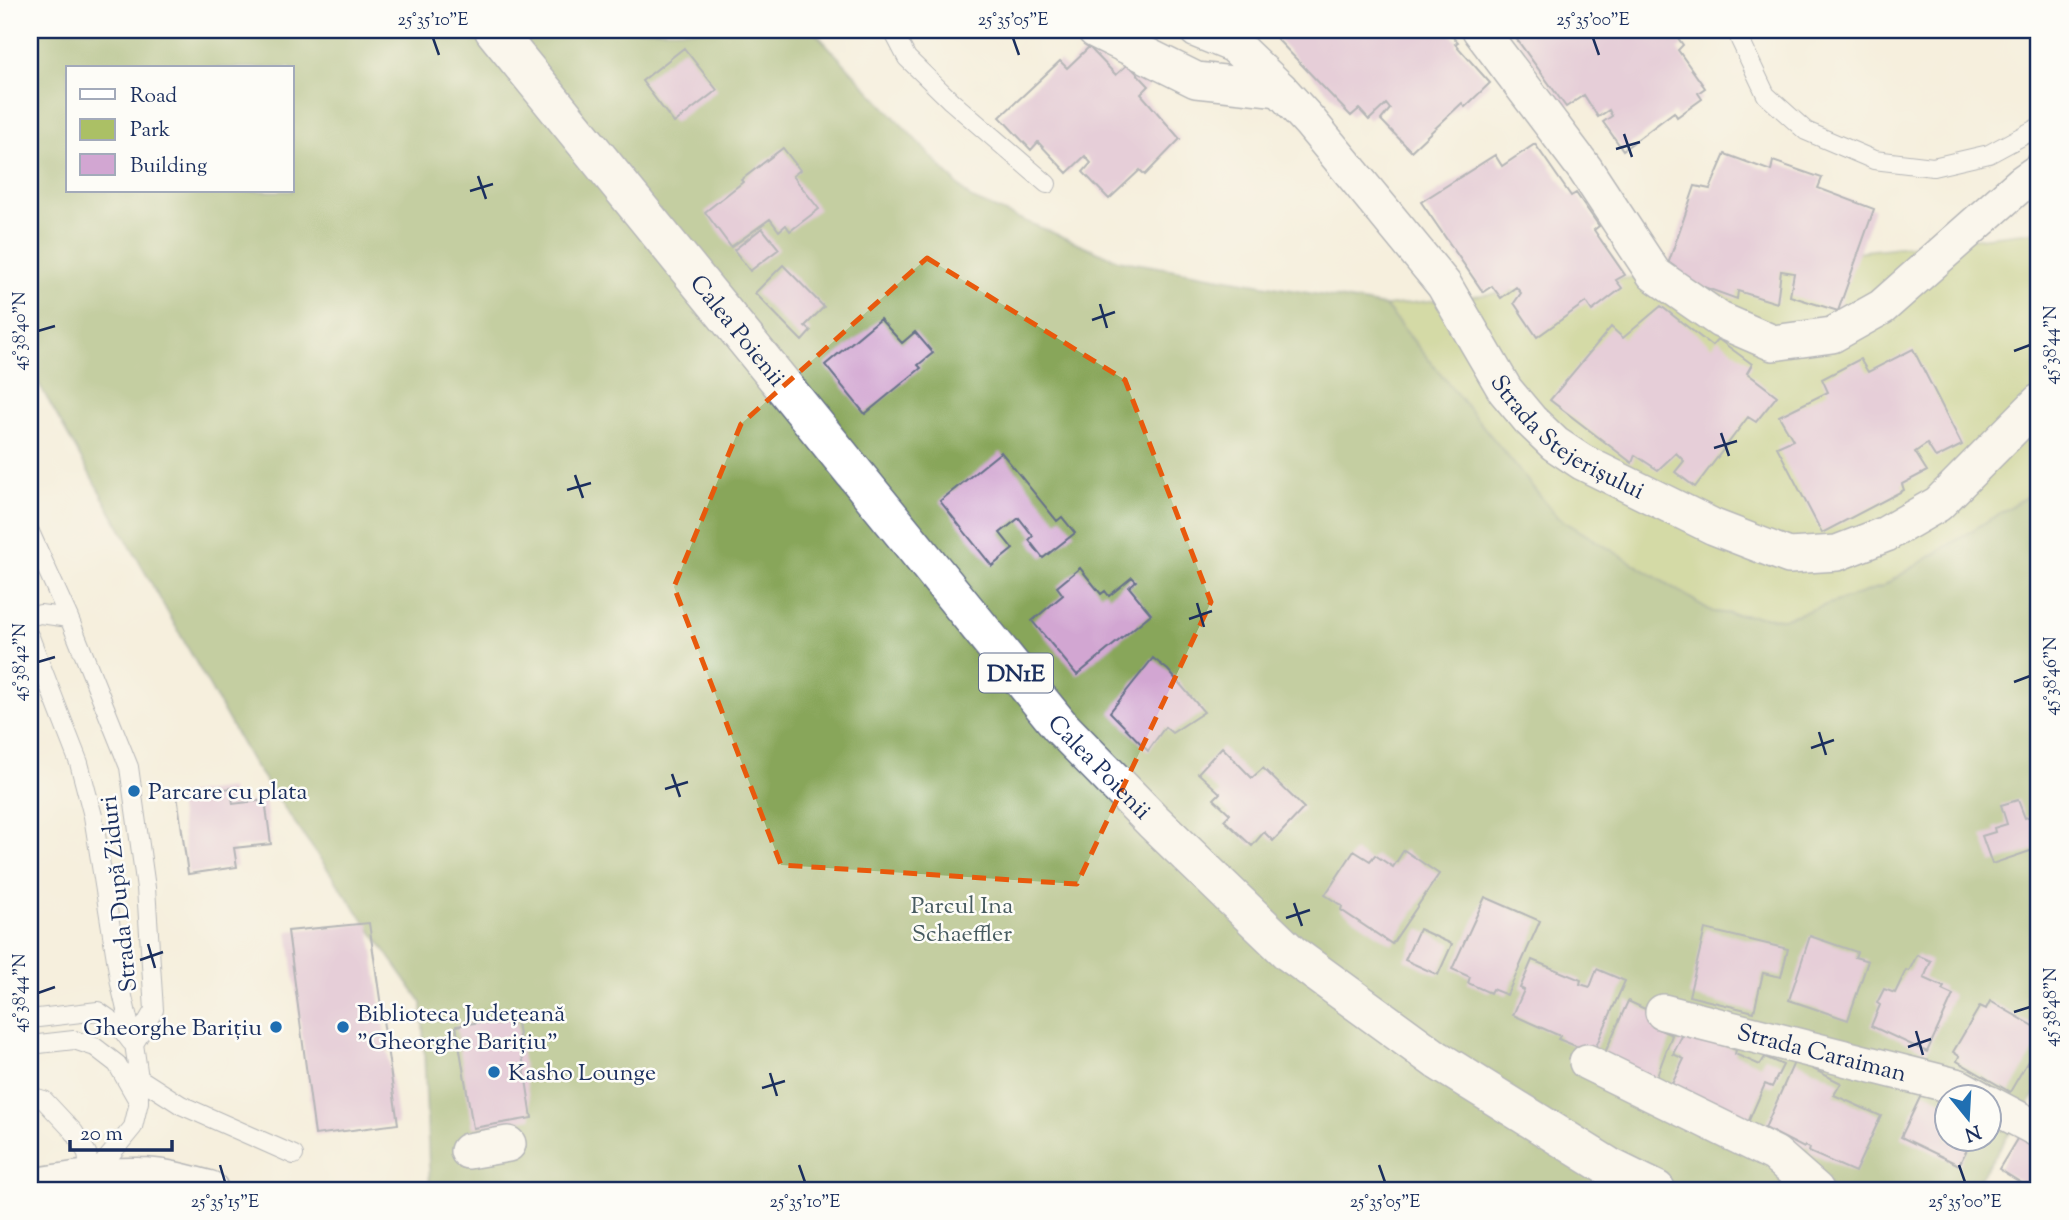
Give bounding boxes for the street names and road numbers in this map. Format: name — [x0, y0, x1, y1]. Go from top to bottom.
street label: Calea Poienii — [681, 268, 793, 395]
street label: Strada Stejerișului — [1481, 369, 1650, 509]
road number: DN1E — [979, 653, 1053, 692]
street label: Calea Poienii — [1038, 708, 1158, 828]
street label: Strada După Ziduri — [93, 794, 147, 994]
street label: Strada Caraiman — [1733, 1016, 1910, 1092]

